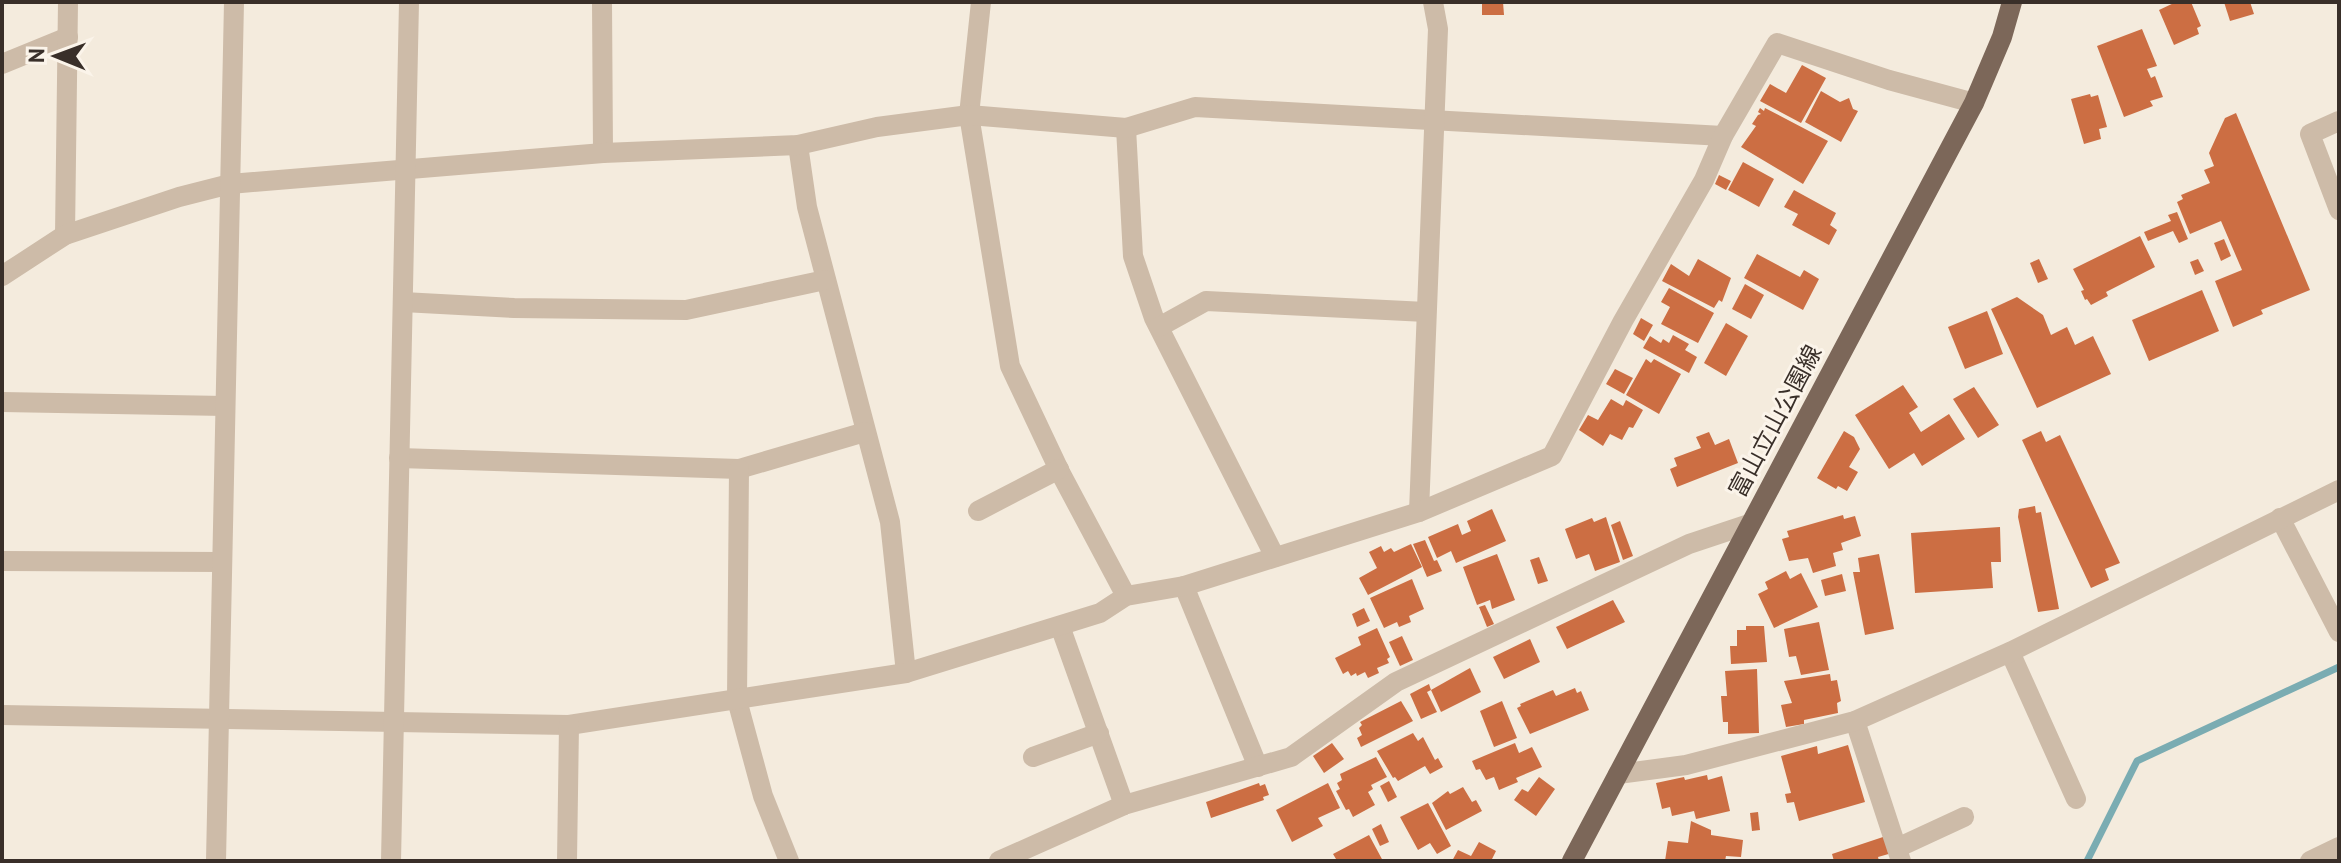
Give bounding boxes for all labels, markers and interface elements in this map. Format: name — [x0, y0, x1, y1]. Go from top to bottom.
north arrow — [16, 16, 96, 96]
text: N — [22, 48, 50, 63]
street label: 富山立山公園線 — [1722, 340, 1828, 502]

